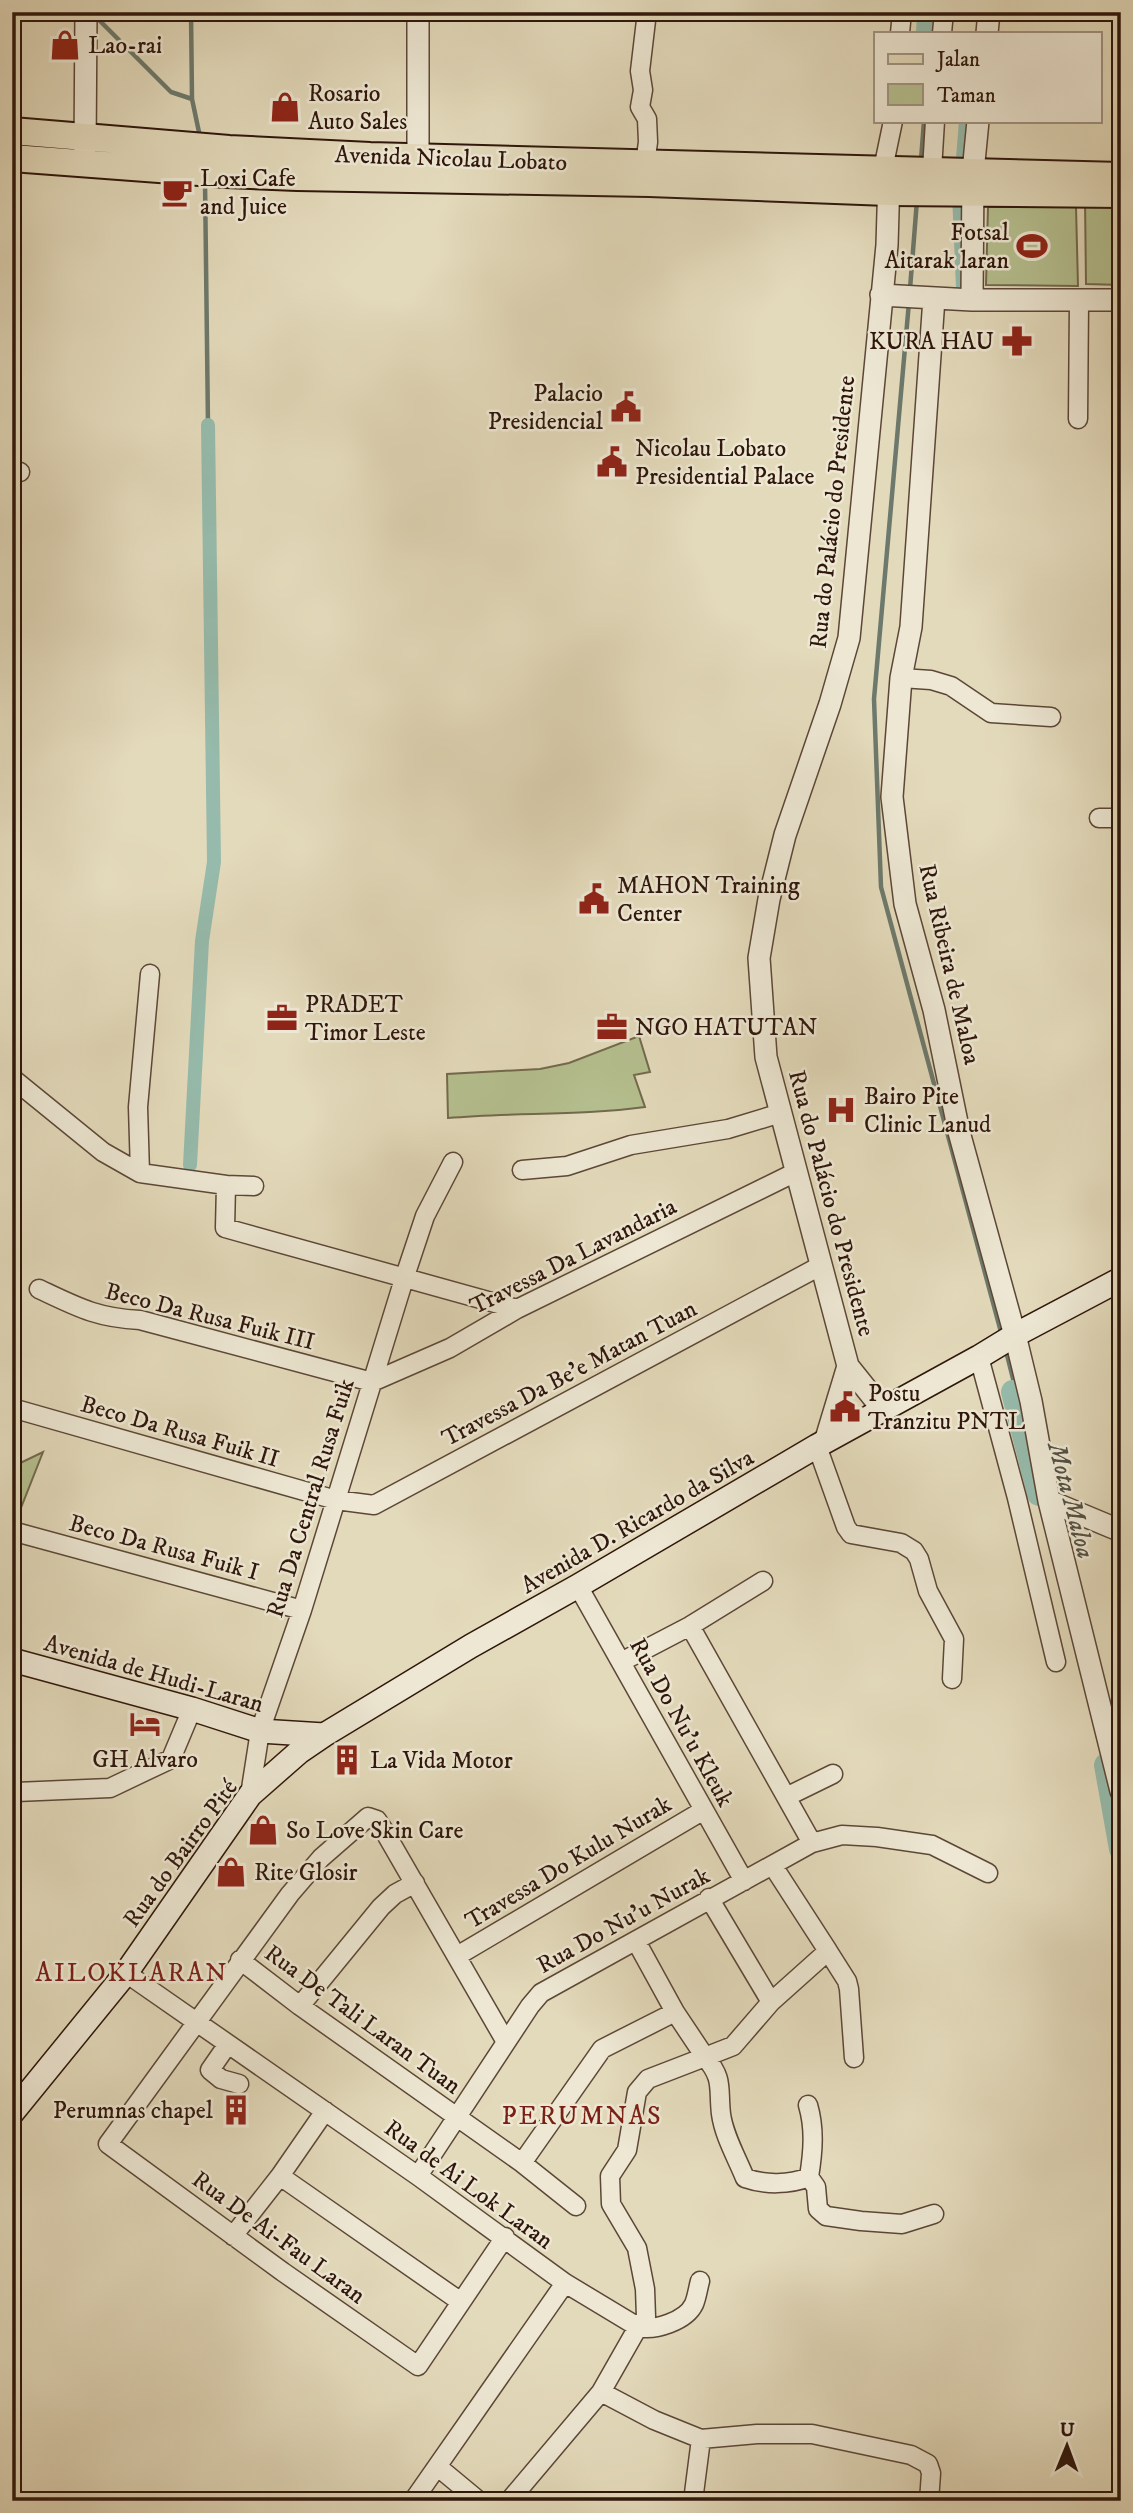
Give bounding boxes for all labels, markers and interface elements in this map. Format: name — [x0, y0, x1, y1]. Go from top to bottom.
shop icon: Lao-rai — [48, 28, 82, 62]
place label: Lao-rai — [88, 31, 162, 61]
legend — [874, 32, 1102, 122]
text: Jalan — [935, 47, 980, 73]
place label: Rosario Auto Sales — [308, 79, 407, 137]
text: Taman — [937, 83, 996, 109]
shop icon: Rosario Auto Sales — [268, 90, 302, 124]
street label: Avenida Nicolau Lobato — [334, 140, 568, 178]
place label: Loxi Cafe and Juice — [200, 164, 296, 222]
cafe icon: Loxi Cafe and Juice — [160, 175, 194, 209]
place label: Fotsal Aitarak laran — [885, 218, 1010, 276]
sports icon: Fotsal Aitarak laran — [1015, 229, 1049, 263]
pharmacy icon: KURA HAU — [1000, 324, 1034, 358]
place label: KURA HAU — [869, 327, 994, 357]
street label: Rua do Palácio do Presidente — [804, 374, 862, 650]
place label: Palacio Presidencial — [488, 379, 604, 437]
public building icon: Palacio Presidencial — [609, 390, 643, 424]
place label: Nicolau Lobato Presidential Palace — [635, 434, 815, 492]
public building icon: Nicolau Lobato Presidential Palace — [595, 445, 629, 479]
street label: Rua Ribeira de Maloa — [911, 861, 987, 1068]
place label: MAHON Training Center — [617, 871, 800, 929]
public building icon: MAHON Training Center — [577, 882, 611, 916]
place label: PRADET Timor Leste — [305, 990, 426, 1048]
office icon: PRADET Timor Leste — [265, 1001, 299, 1035]
office icon: NGO HATUTAN — [595, 1010, 629, 1044]
place label: NGO HATUTAN — [635, 1013, 817, 1043]
street label: Rua do Palácio do Presidente — [781, 1067, 881, 1340]
place label: Bairo Pite Clinic Lanud — [864, 1082, 991, 1140]
hospital icon: Bairo Pite Clinic Lanud — [824, 1093, 858, 1127]
street label: Travessa Da Lavandaria — [465, 1191, 683, 1322]
street label: Beco Da Rusa Fuik III — [102, 1276, 318, 1358]
street label: Travessa Da Be’e Matan Tuan — [437, 1294, 702, 1454]
street label: Rua Da Central Rusa Fuik — [260, 1375, 362, 1621]
place label: Postu Tranzitu PNTL — [868, 1379, 1025, 1437]
street label: Beco Da Rusa Fuik II — [77, 1389, 283, 1475]
public building icon: Postu Tranzitu PNTL — [828, 1390, 862, 1424]
water label: Mota Maloa — [1039, 1437, 1102, 1562]
street label: Avenida D. Ricardo da Silva — [516, 1442, 760, 1601]
street label: Beco Da Rusa Fuik I — [66, 1508, 262, 1588]
street label: Avenida de Hudi-Laran — [41, 1628, 267, 1720]
street label: Rua Do Nu’u Kleuk — [622, 1633, 740, 1812]
hotel icon: GH Alvaro — [128, 1707, 162, 1741]
building icon: La Vida Motor — [330, 1743, 364, 1777]
place label: GH Alvaro — [92, 1745, 198, 1775]
place label: La Vida Motor — [370, 1746, 513, 1776]
street label: Rua do Bairro Pité — [117, 1774, 245, 1933]
street label: Travessa Do Kulu Nurak — [460, 1789, 677, 1936]
shop icon: So Love Skin Care — [246, 1813, 280, 1847]
place label: So Love Skin Care — [286, 1816, 463, 1846]
shop icon: Rite Glosir — [214, 1855, 248, 1889]
place label: Rite Glosir — [254, 1858, 358, 1888]
street label: Rua Do Nu’u Nurak — [532, 1861, 715, 1981]
street label: Rua De Tali Laran Tuan — [258, 1938, 467, 2101]
district label: AILOKLARAN — [35, 1957, 229, 1990]
building icon: Perumnas chapel — [219, 2093, 253, 2127]
place label: Perumnas chapel — [53, 2096, 214, 2126]
district label: PERUMNAS — [501, 2100, 663, 2133]
street label: Rua de Ai Lok Laran — [378, 2113, 559, 2256]
street label: Rua De Ai-Fau Laran — [186, 2165, 371, 2311]
north arrow — [1032, 2412, 1102, 2482]
text: U — [1060, 2419, 1075, 2442]

